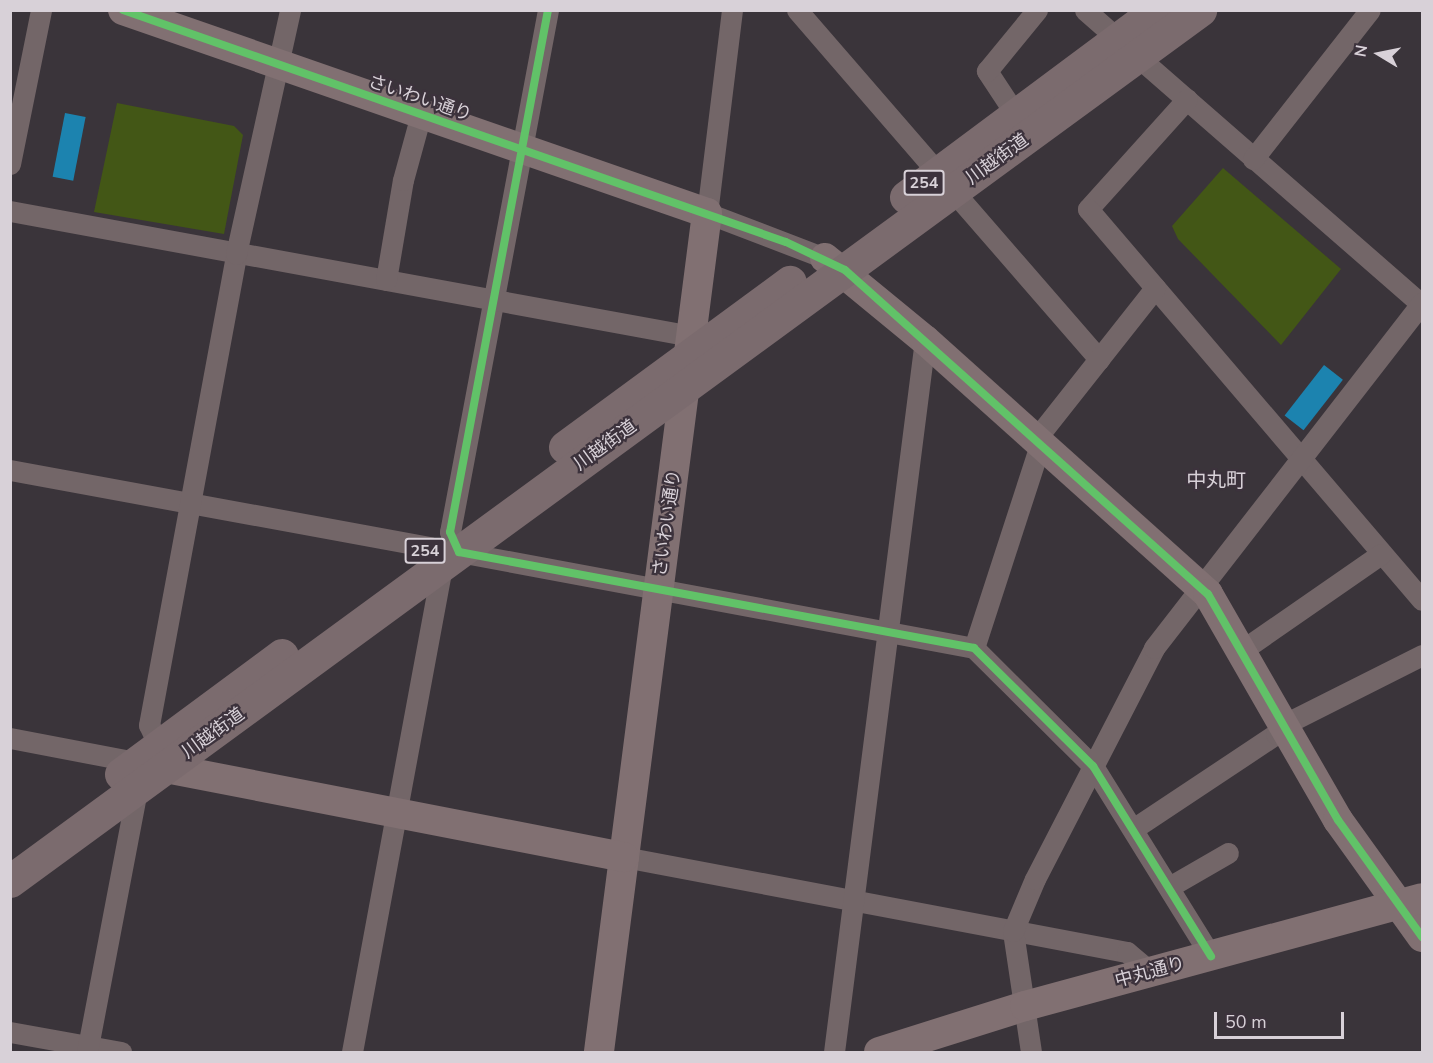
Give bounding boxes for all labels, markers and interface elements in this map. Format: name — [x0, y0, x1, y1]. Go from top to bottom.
north arrow — [1349, 24, 1409, 84]
text: N — [1349, 43, 1373, 59]
street label: さいわい通り — [365, 70, 475, 126]
street label: 川越街道 — [962, 129, 1032, 189]
road number: 254 — [903, 170, 945, 196]
street label: 川越街道 — [570, 415, 640, 475]
street label: さいわい通り — [649, 468, 685, 578]
district label: 中丸町 — [1186, 468, 1246, 492]
road number: 254 — [404, 538, 446, 564]
street label: 川越街道 — [178, 703, 248, 763]
street label: 中丸通り — [1112, 952, 1188, 992]
scale bar — [1217, 1000, 1348, 1038]
text: 50 m — [1225, 1010, 1267, 1034]

